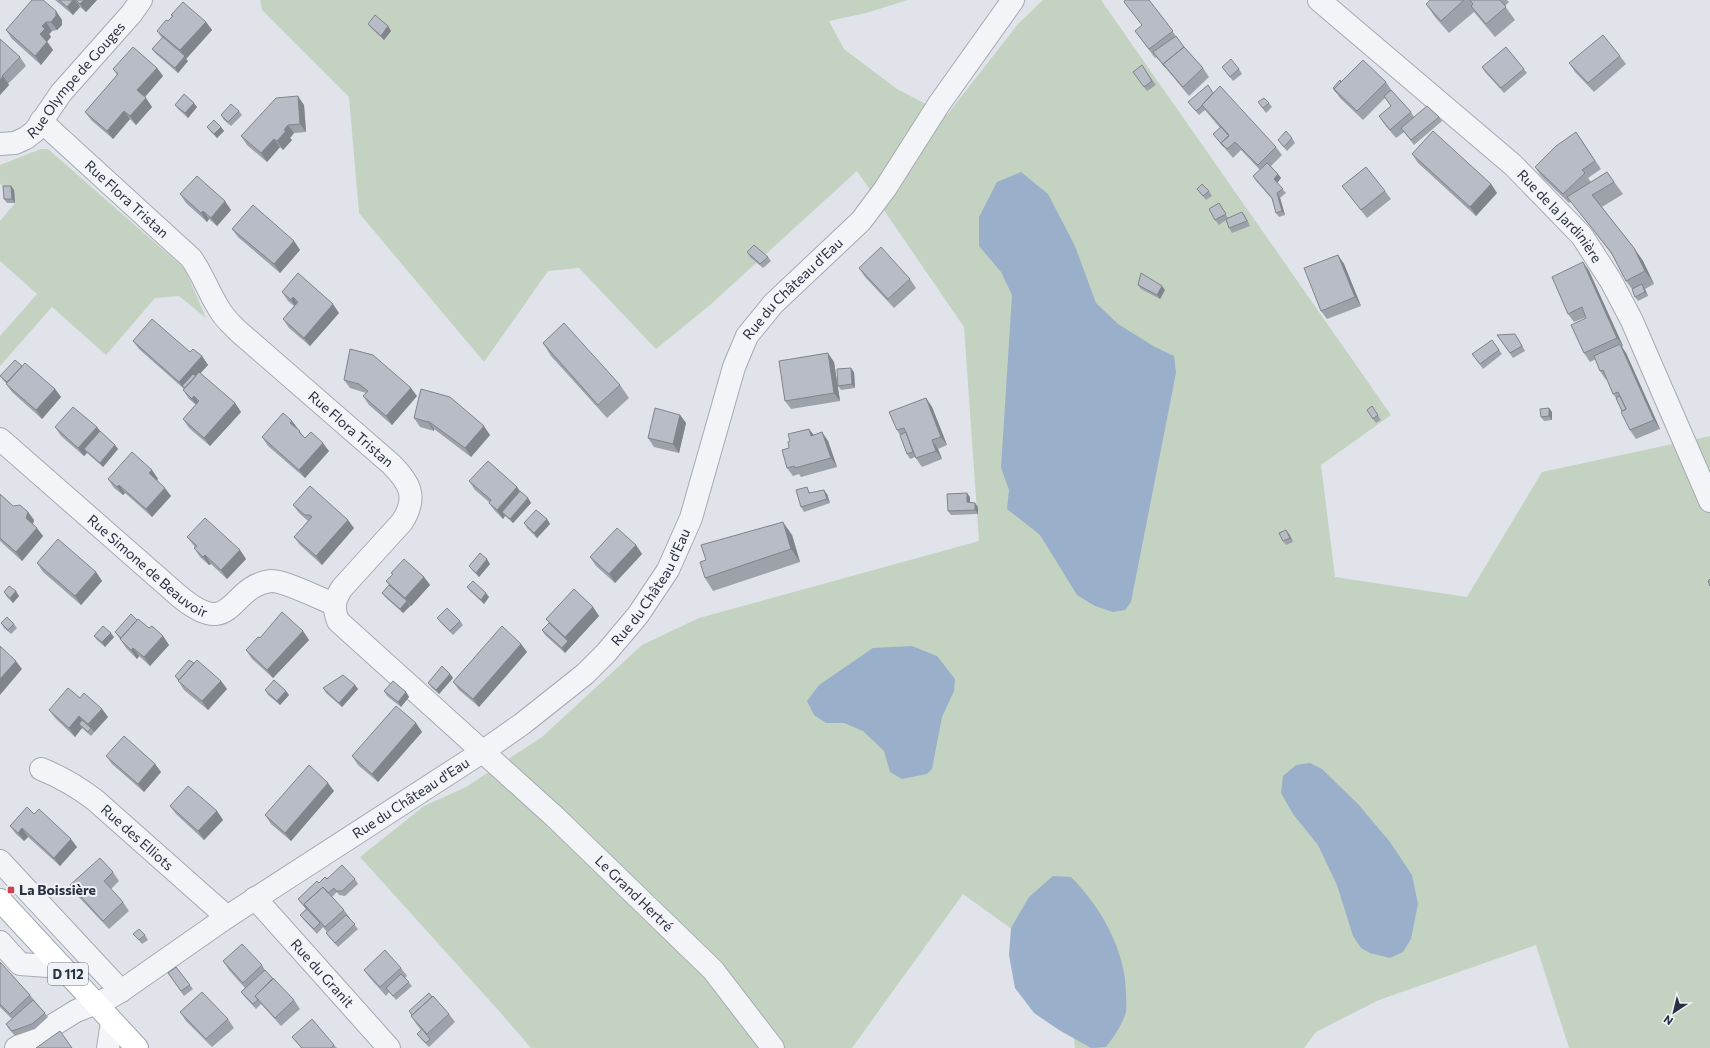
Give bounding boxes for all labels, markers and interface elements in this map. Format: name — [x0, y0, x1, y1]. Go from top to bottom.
street label: Rue Olympe de Gouges — [24, 18, 128, 142]
street label: Rue Flora Tristan — [82, 156, 172, 241]
street label: Rue de la Jardinière — [1514, 166, 1606, 265]
street label: Rue du Château d'Eau — [739, 234, 846, 343]
street label: Rue Flora Tristan — [305, 387, 397, 470]
street label: Rue Simone de Beauvoir — [84, 511, 210, 621]
street label: Rue du Château d'Eau — [607, 526, 693, 649]
street label: Rue du Château d'Eau — [349, 754, 472, 842]
street label: Rue des Elliots — [98, 801, 177, 874]
street label: Le Grand Hertré — [592, 852, 677, 935]
place label: La Boissière — [19, 881, 96, 898]
marker: La Boissière — [6, 885, 16, 895]
street label: Rue du Granit — [288, 935, 358, 1011]
road number: D 112 — [48, 963, 88, 985]
north arrow — [1654, 992, 1694, 1032]
text: N — [1661, 1013, 1675, 1028]

